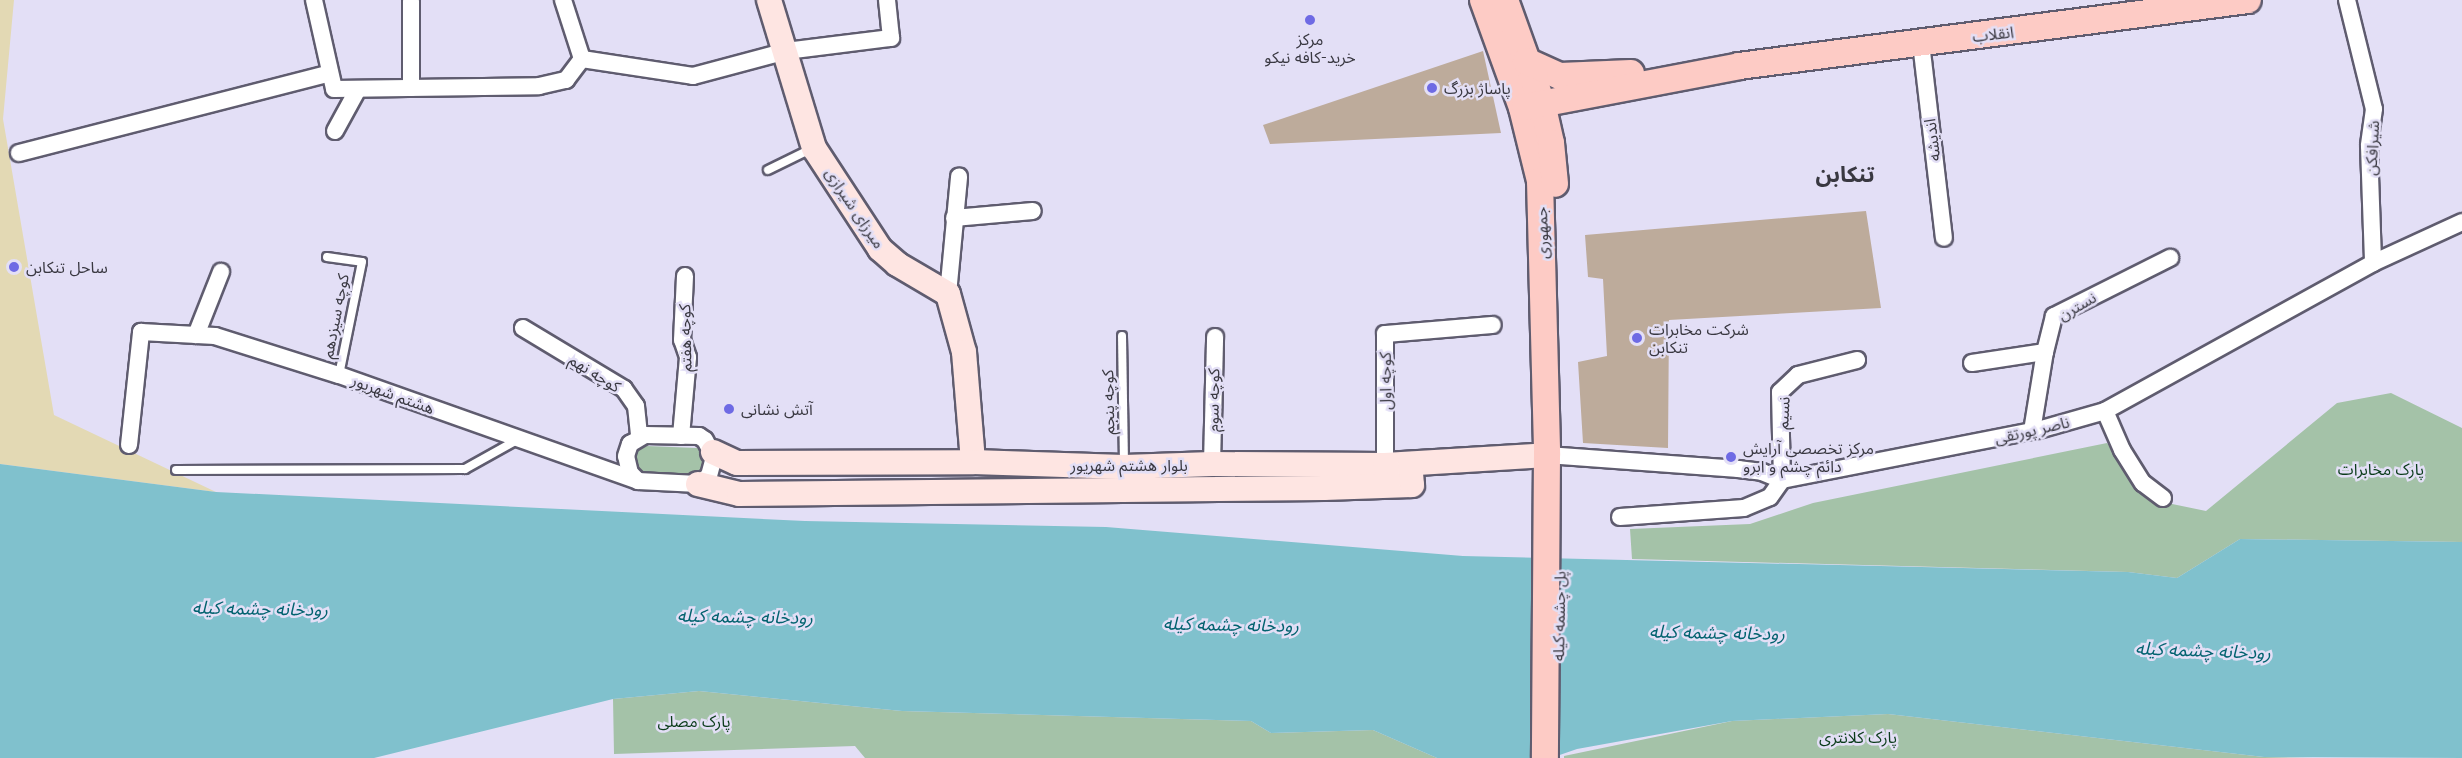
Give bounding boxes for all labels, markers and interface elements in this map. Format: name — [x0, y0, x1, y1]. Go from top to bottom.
marker: مرکز خرید-کافه نیکو — [1303, 13, 1317, 27]
street label: انقلاب — [1971, 22, 2015, 46]
place label: مرکز خرید-کافه نیکو — [1264, 29, 1356, 67]
place label: پاساژ بزرگ — [1444, 78, 1511, 98]
marker: پاساژ بزرگ — [1425, 81, 1439, 95]
street label: اندیشه — [1920, 118, 1944, 162]
street label: شیرافکن — [2361, 120, 2383, 176]
district label: تنکابن — [1815, 162, 1875, 188]
street label: میرزای شیرازی — [821, 164, 889, 252]
street label: جمهوری — [1531, 206, 1553, 260]
place label: ساحل تنکابن — [26, 257, 108, 277]
marker: ساحل تنکابن — [7, 260, 21, 274]
street label: کوچه سیزدهم — [317, 272, 353, 360]
street label: نسترن — [2054, 287, 2100, 325]
street label: کوچه هفتم — [675, 304, 695, 372]
place label: شرکت مخابرات تنکابن — [1649, 319, 1749, 357]
marker: شرکت مخابرات تنکابن — [1630, 331, 1644, 345]
street label: کوچه نهم — [566, 350, 624, 396]
street label: کوچه اول — [1375, 352, 1395, 410]
street label: کوچه سوم — [1203, 368, 1223, 432]
street label: کوچه پنجم — [1098, 369, 1118, 435]
street label: هشتم شهریور — [349, 370, 437, 418]
street label: نسیم — [1773, 396, 1793, 430]
place label: آتش نشانی — [741, 399, 813, 419]
marker: آتش نشانی — [722, 402, 736, 416]
street label: ناصر پورتقی — [1993, 412, 2071, 448]
place label: مرکز تخصصی آرایش دائم چشم و ابرو — [1743, 438, 1874, 476]
marker: مرکز تخصصی آرایش دائم چشم و ابرو — [1724, 450, 1738, 464]
street label: بلوار هشتم شهریور — [1070, 455, 1188, 475]
park label: پارک مخابرات — [2338, 459, 2424, 479]
street label: پل چشمه کیله — [1549, 571, 1569, 661]
water label: رودخانه چشمه کیله — [192, 597, 328, 621]
water label: رودخانه چشمه کیله — [677, 605, 813, 629]
water label: رودخانه چشمه کیله — [1163, 613, 1299, 637]
water label: رودخانه چشمه کیله — [1649, 621, 1785, 645]
water label: رودخانه چشمه کیله — [2135, 638, 2271, 664]
park label: پارک مصلی — [657, 711, 731, 731]
park label: پارک کلانتری — [1819, 727, 1897, 747]

